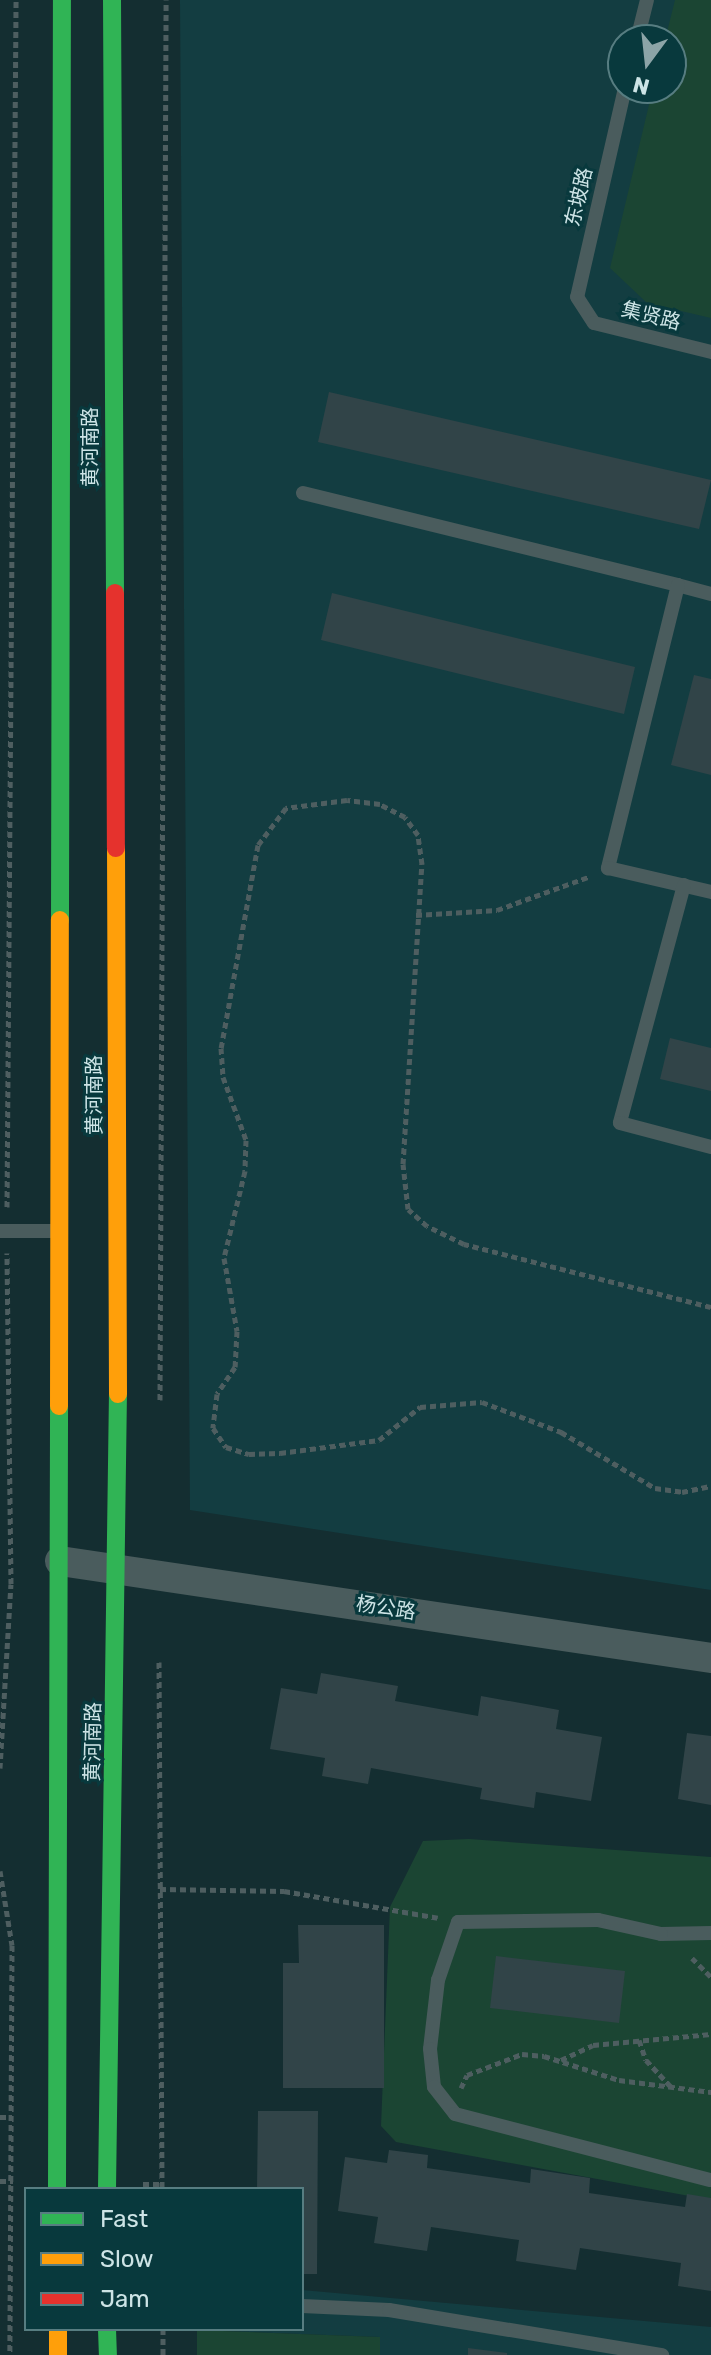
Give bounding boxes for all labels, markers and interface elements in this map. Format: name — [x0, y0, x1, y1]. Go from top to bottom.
north arrow — [607, 24, 687, 104]
text: N — [630, 71, 652, 101]
street label: 东坡路 — [561, 165, 597, 229]
street label: 集贤路 — [619, 297, 683, 335]
street label: 黄河南路 — [78, 407, 102, 487]
street label: 黄河南路 — [82, 1055, 106, 1135]
street label: 杨公路 — [354, 1591, 418, 1625]
street label: 黄河南路 — [80, 1702, 106, 1782]
legend — [24, 2187, 304, 2331]
text: Fast — [100, 2205, 148, 2233]
text: Slow — [100, 2245, 153, 2273]
text: Jam — [100, 2285, 150, 2313]

